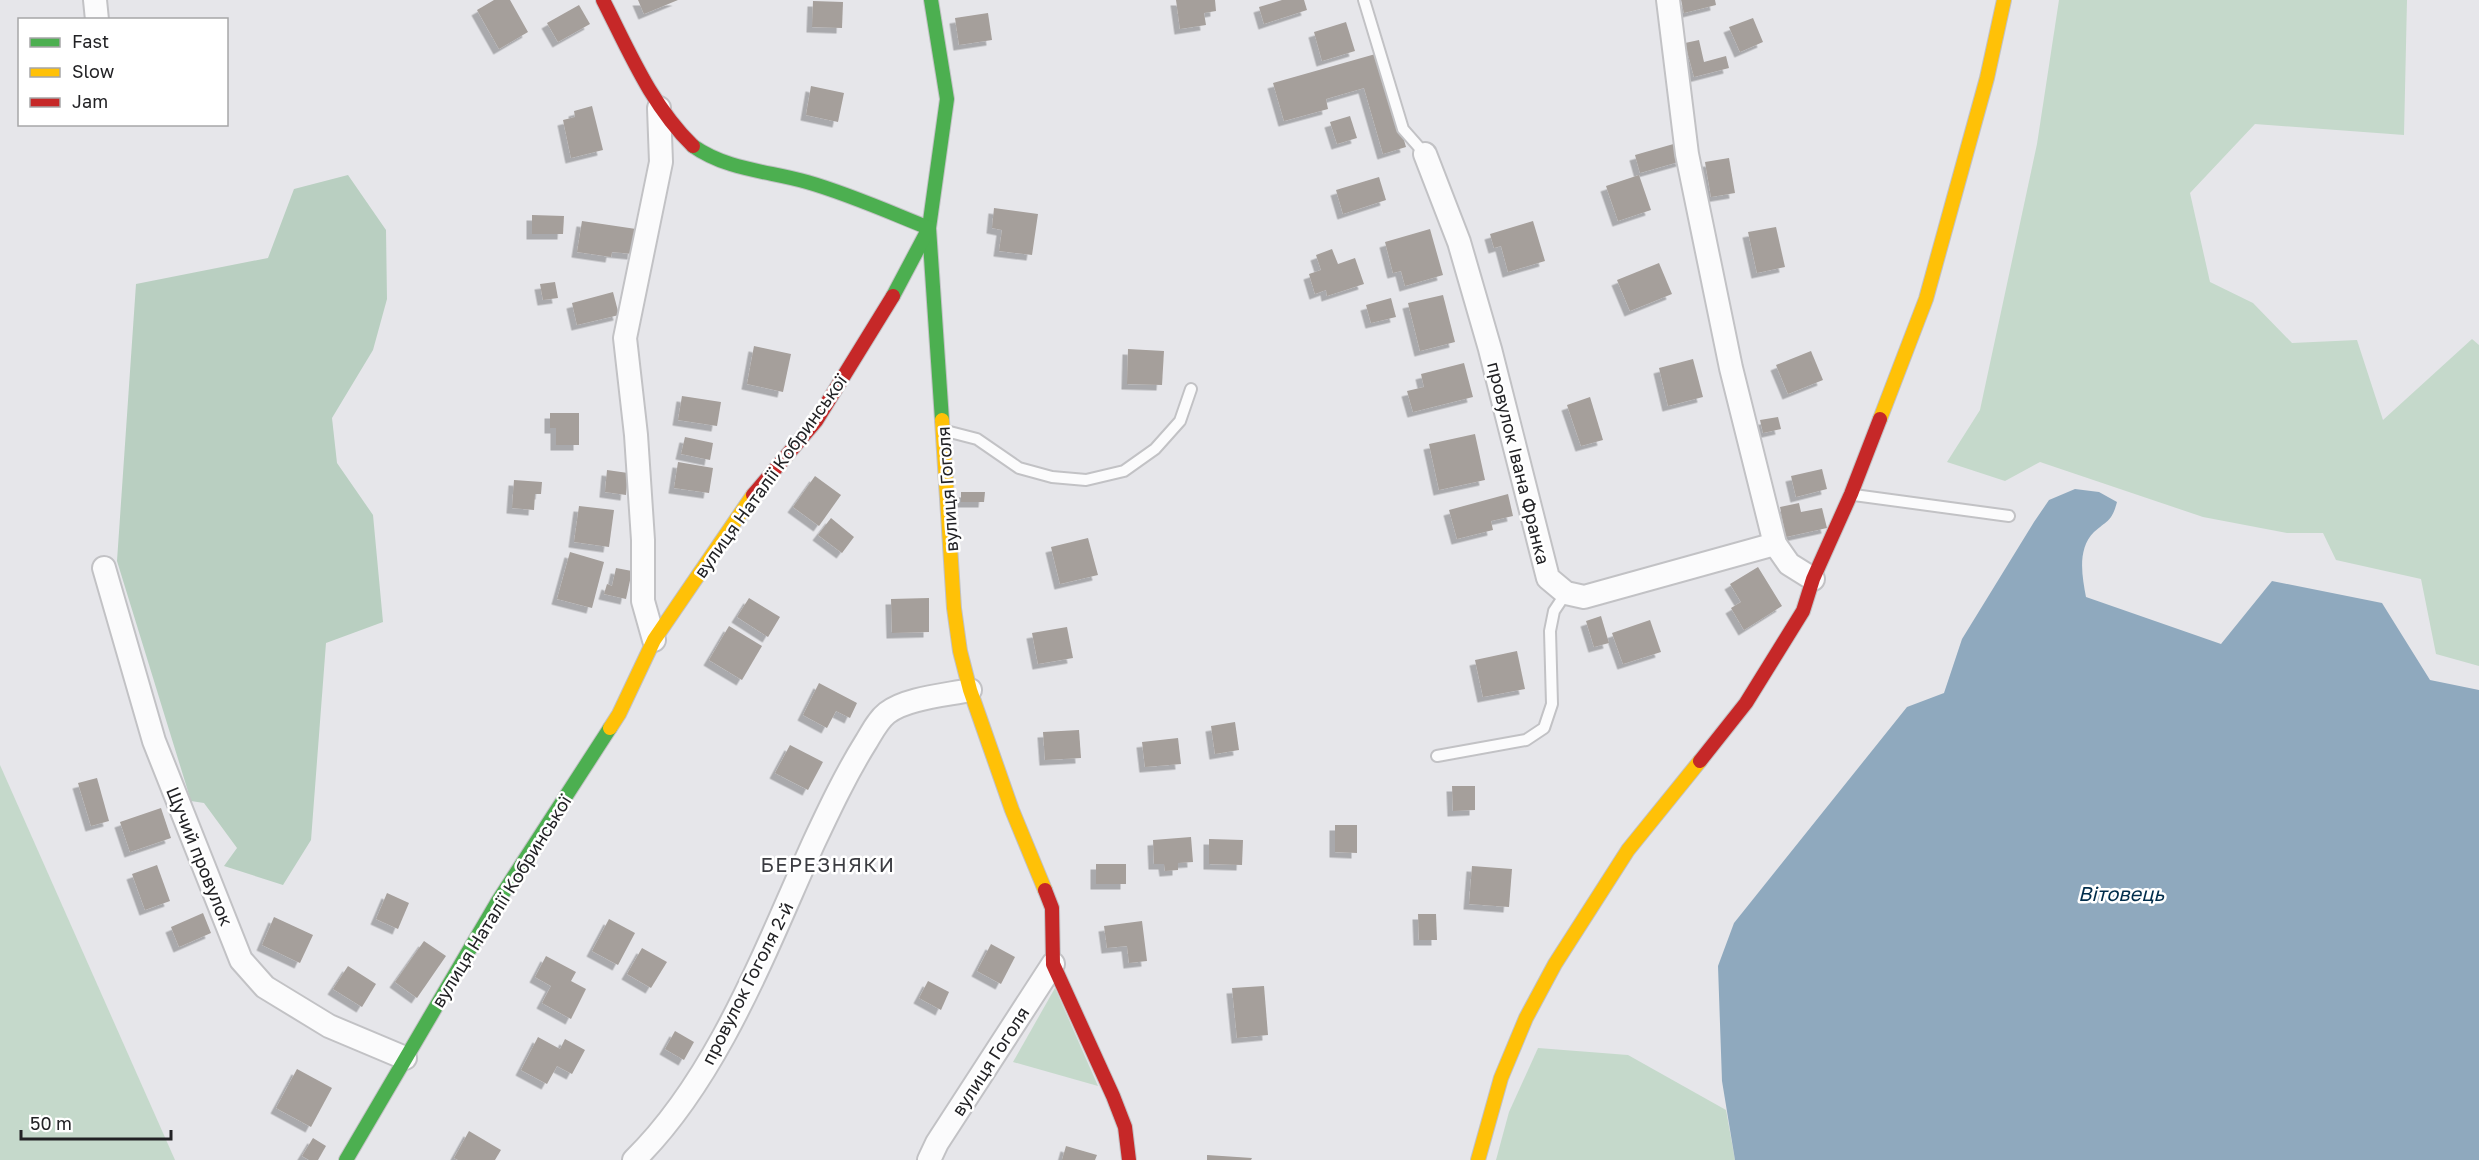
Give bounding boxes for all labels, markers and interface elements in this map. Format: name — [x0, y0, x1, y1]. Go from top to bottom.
legend — [18, 18, 228, 126]
text: Fast — [72, 30, 109, 52]
text: Slow — [72, 60, 115, 82]
text: Jam — [72, 90, 108, 112]
street label: провулок Івана Франка — [1483, 359, 1555, 567]
street label: вулиця Наталії Кобринської — [689, 369, 852, 582]
street label: вулиця Гоголя — [932, 426, 962, 552]
street label: Щучий провулок — [162, 783, 238, 929]
street label: вулиця Наталії Кобринської — [427, 790, 576, 1011]
district label: БЕРЕЗНЯКИ — [760, 852, 896, 876]
water label: Вітовець — [2078, 881, 2166, 905]
street label: провулок Гоголя 2-й — [696, 898, 798, 1068]
street label: вулиця Гоголя — [947, 1002, 1033, 1120]
scale bar — [21, 1103, 171, 1141]
text: 50 m — [30, 1112, 72, 1134]

